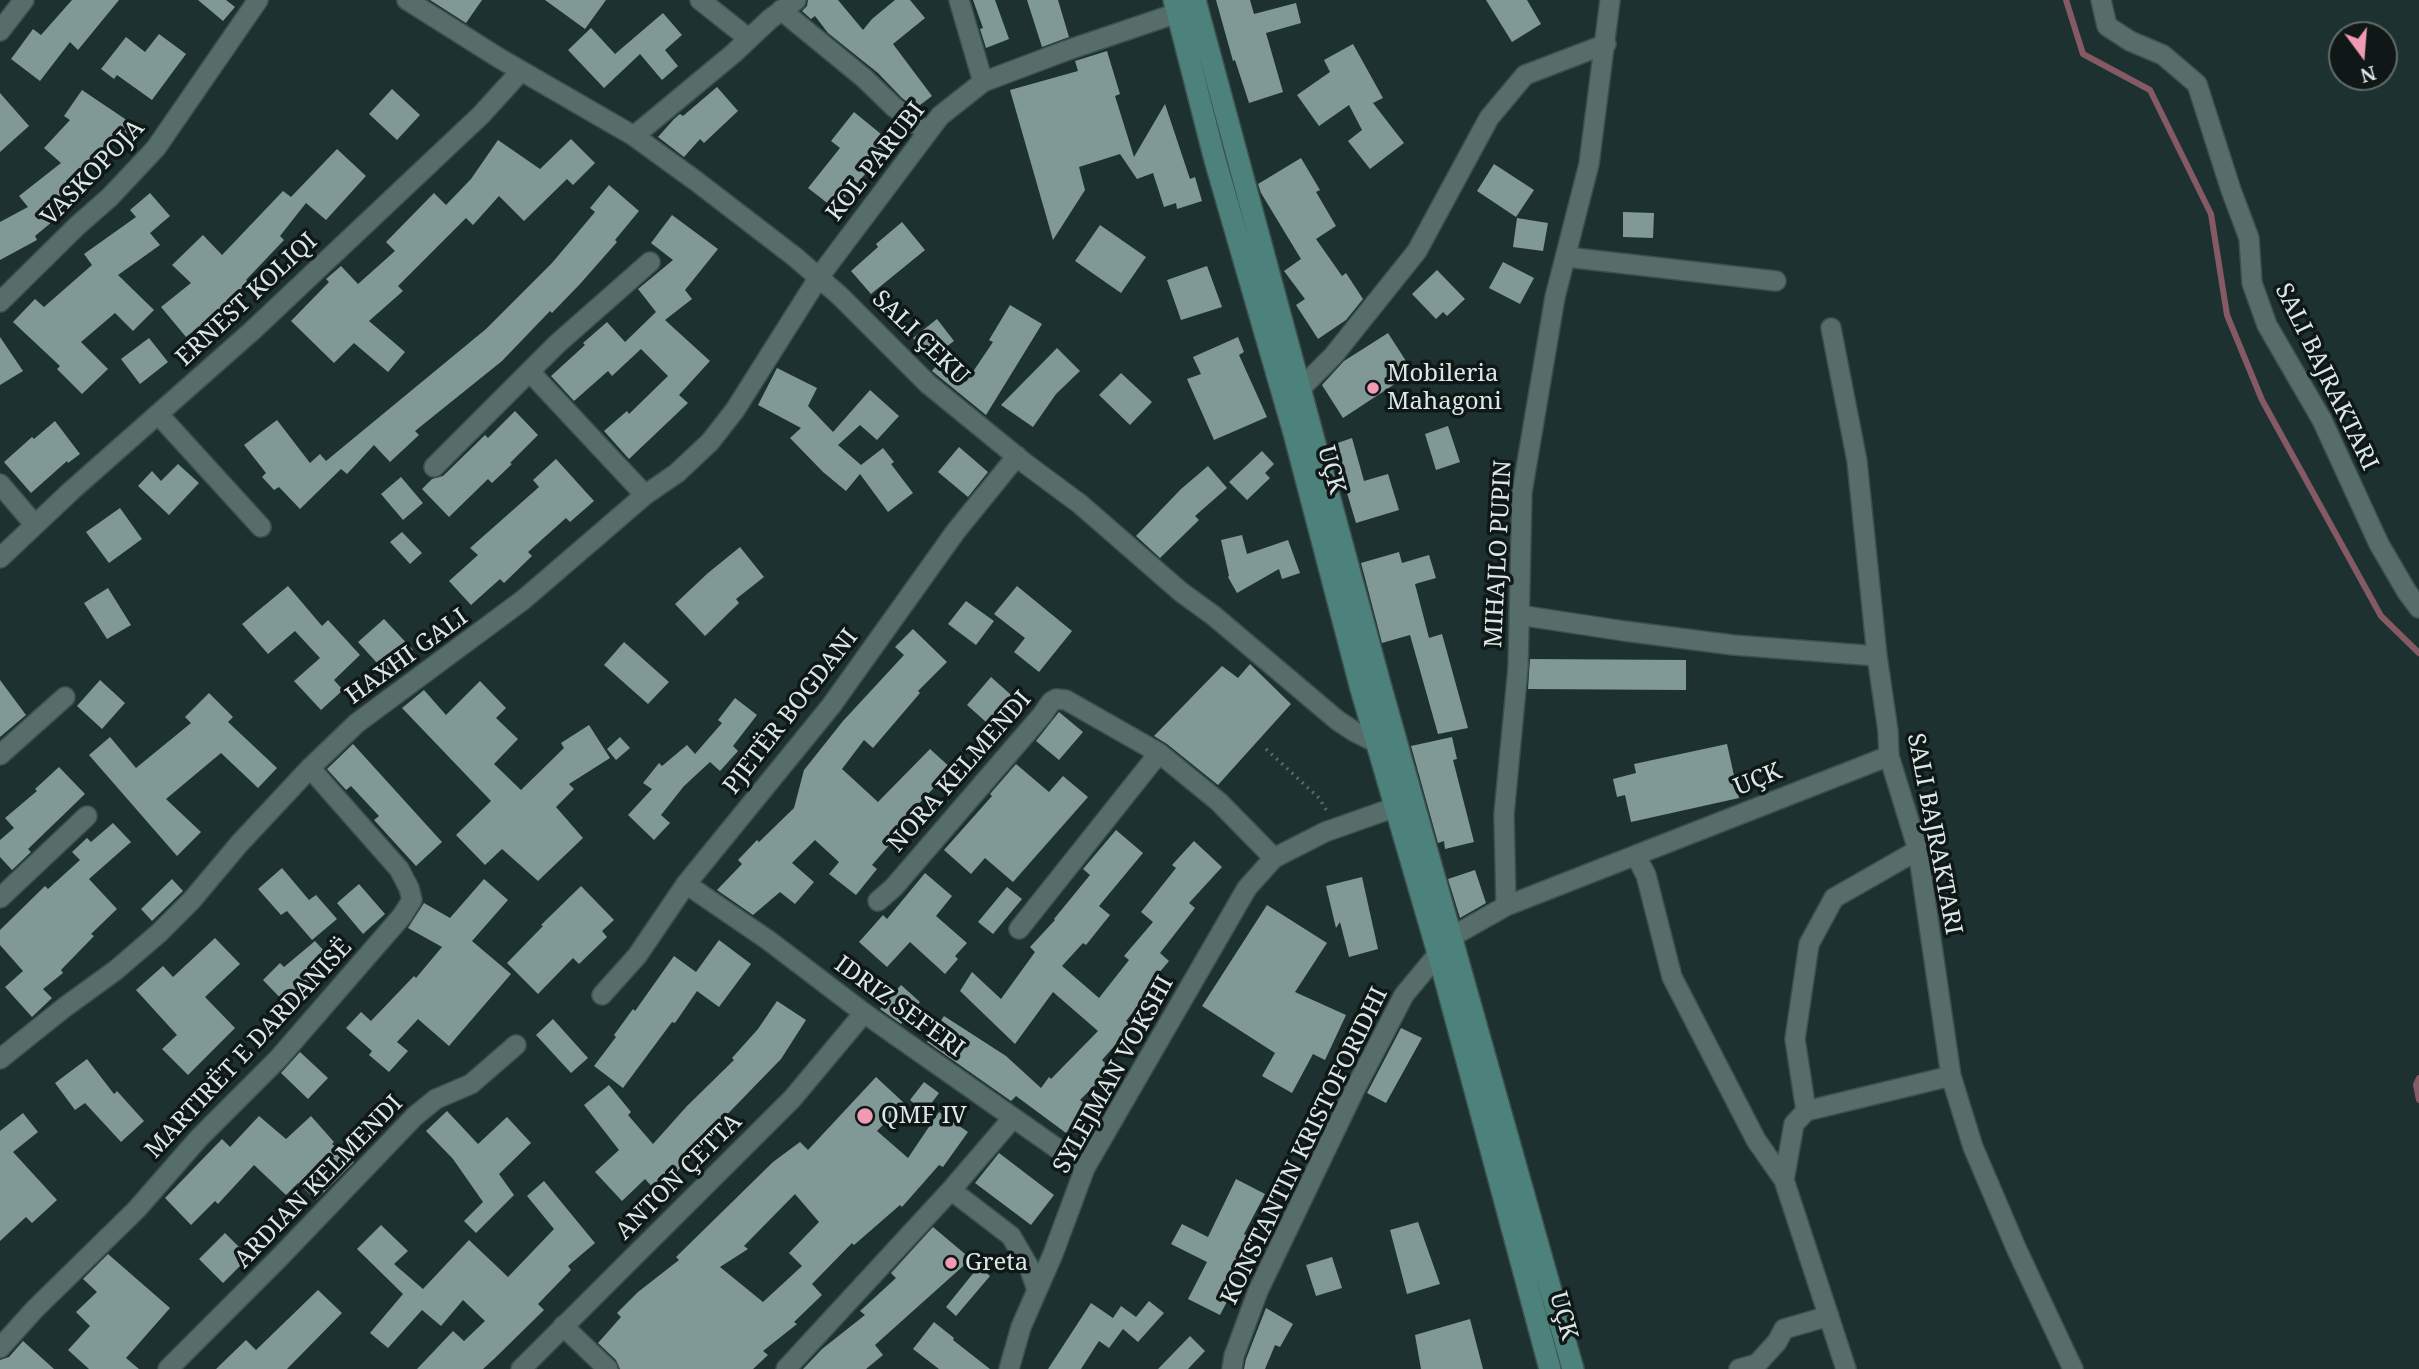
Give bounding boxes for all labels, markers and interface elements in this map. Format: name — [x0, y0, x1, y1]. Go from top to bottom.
north arrow — [2328, 21, 2398, 91]
text: N — [2357, 60, 2379, 89]
street label: KOL PARUBI — [821, 97, 931, 227]
street label: VASKOPOJA — [35, 114, 151, 232]
street label: ERNEST KOLIQI — [171, 227, 323, 373]
street label: SALI BAJRAKTARI — [2268, 279, 2384, 475]
street label: SALI ÇEKU — [866, 285, 974, 391]
place label: Mobileria Mahagoni — [1387, 360, 1502, 416]
marker: Mobileria Mahagoni — [1365, 380, 1381, 396]
street label: UÇK — [1311, 443, 1351, 497]
street label: MIHAJLO PUPIN — [1480, 459, 1518, 649]
street label: HAXHI GALI — [340, 603, 474, 711]
street label: PJETËR BOGDANI — [718, 624, 864, 800]
street label: NORA KELMENDI — [882, 686, 1038, 858]
street label: SALI BAJRAKTARI — [1900, 731, 1968, 937]
street label: UÇK — [1730, 758, 1786, 802]
street label: MARTIRËT E DARDANISË — [140, 933, 358, 1165]
street label: IDRIZ SEFERI — [829, 950, 969, 1064]
street label: SYLEJMAN VOKSHI — [1048, 971, 1180, 1179]
street label: KONSTANTIN KRISTOFORIDHI — [1215, 983, 1395, 1309]
street label: ARDIAN KELMENDI — [229, 1090, 409, 1274]
place label: QMF IV — [881, 1102, 967, 1130]
marker: QMF IV — [855, 1106, 875, 1126]
street label: ANTON ÇETTA — [610, 1108, 748, 1246]
place label: Greta — [965, 1249, 1028, 1277]
marker: Greta — [943, 1255, 959, 1271]
street label: UÇK — [1543, 1289, 1583, 1343]

